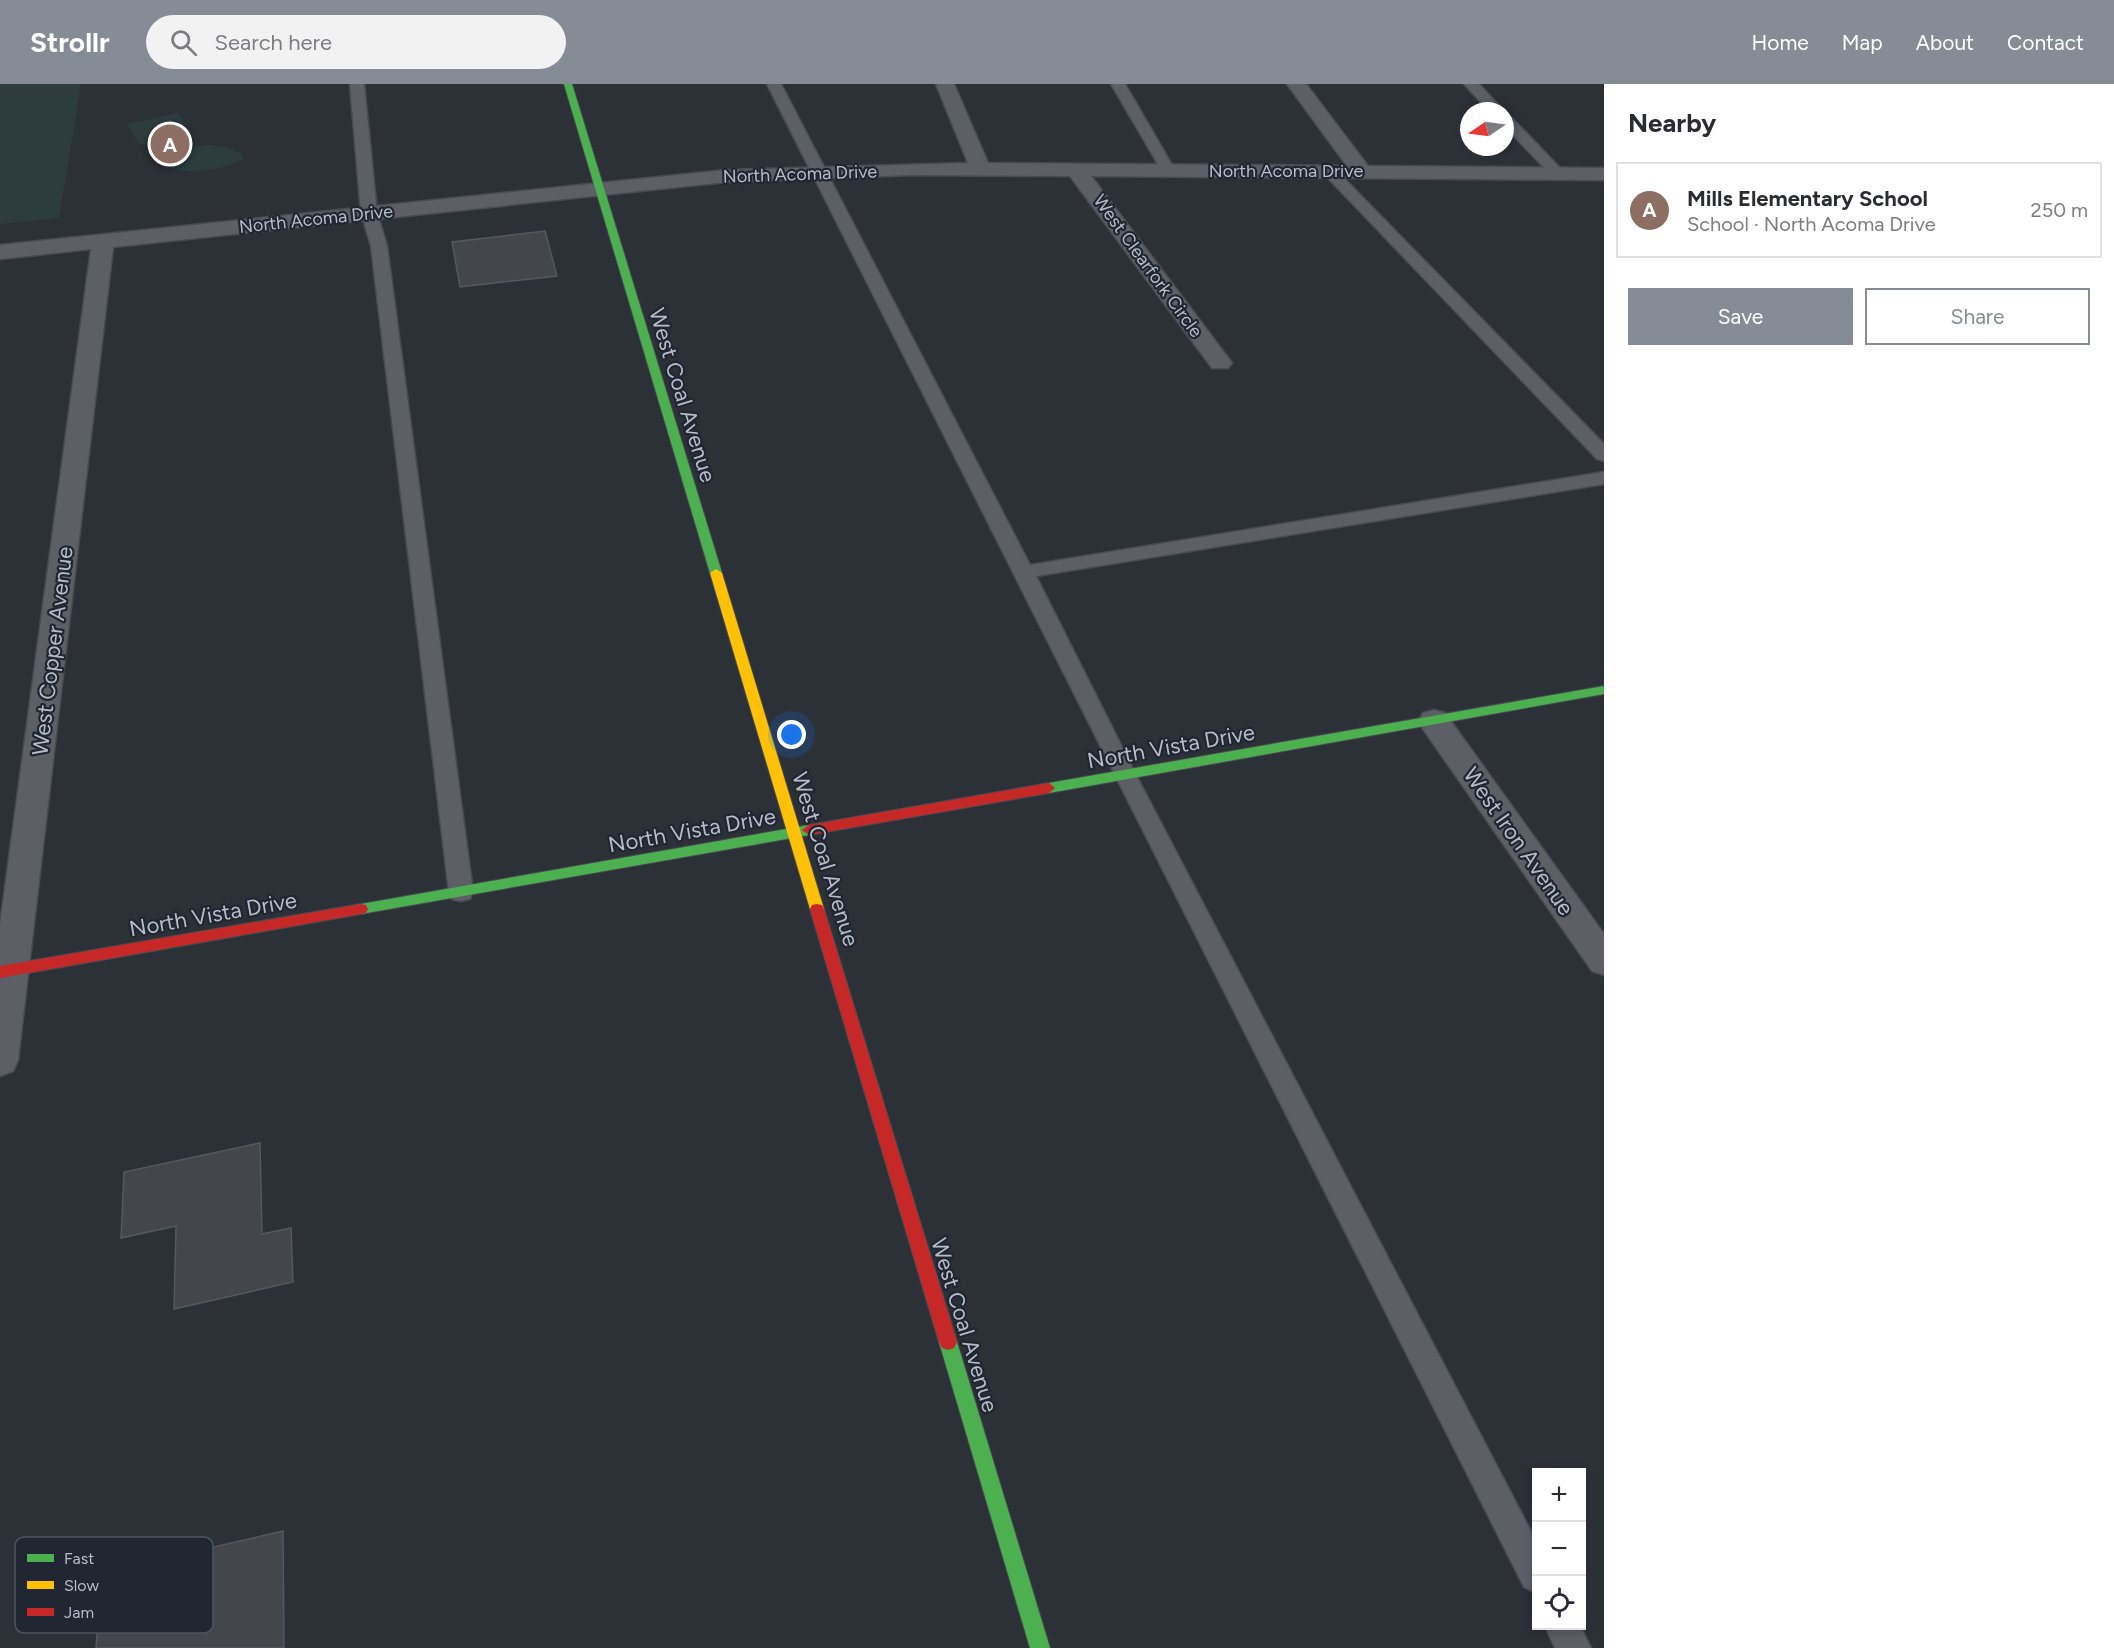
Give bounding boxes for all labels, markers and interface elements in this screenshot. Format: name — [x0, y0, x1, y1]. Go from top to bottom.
search box — [146, 15, 566, 69]
text: Strollr — [30, 25, 110, 59]
icon: search — [167, 26, 200, 59]
text: Search here — [215, 29, 332, 56]
text: Home — [1752, 30, 1809, 55]
text: Map — [1842, 30, 1883, 55]
text: About — [1916, 30, 1974, 55]
text: Contact — [2007, 30, 2084, 55]
north arrow — [1460, 102, 1514, 156]
text: Nearby — [1628, 107, 1716, 139]
pin: A — [150, 122, 190, 166]
street label: North Acoma Drive — [722, 160, 878, 188]
street label: North Acoma Drive — [1209, 160, 1363, 182]
text: Mills Elementary School — [1687, 185, 1928, 212]
street label: West Clearfork Circle — [1089, 190, 1207, 342]
text: A — [1642, 198, 1657, 222]
text: 250 m — [2031, 198, 2088, 222]
street label: North Acoma Drive — [238, 200, 394, 238]
text: School · North Acoma Drive — [1687, 212, 1936, 236]
button: Save — [1628, 288, 1853, 345]
button: Share — [1865, 288, 2090, 345]
street label: West Coal Avenue — [643, 305, 722, 486]
street label: West Copper Avenue — [26, 545, 79, 757]
street label: North Vista Drive — [1085, 718, 1257, 775]
your location — [777, 720, 806, 749]
street label: West Iron Avenue — [1457, 762, 1580, 921]
street label: West Coal Avenue — [786, 769, 865, 950]
street label: North Vista Drive — [606, 802, 778, 859]
street label: North Vista Drive — [127, 886, 299, 943]
street label: West Coal Avenue — [925, 1235, 1004, 1416]
map controls — [1532, 1468, 1586, 1630]
button: + — [1532, 1468, 1586, 1522]
button: − — [1532, 1522, 1586, 1576]
legend — [15, 1537, 213, 1633]
text: Fast — [64, 1549, 94, 1568]
text: Slow — [64, 1576, 99, 1595]
button: locate — [1532, 1576, 1586, 1630]
text: Jam — [64, 1603, 94, 1622]

